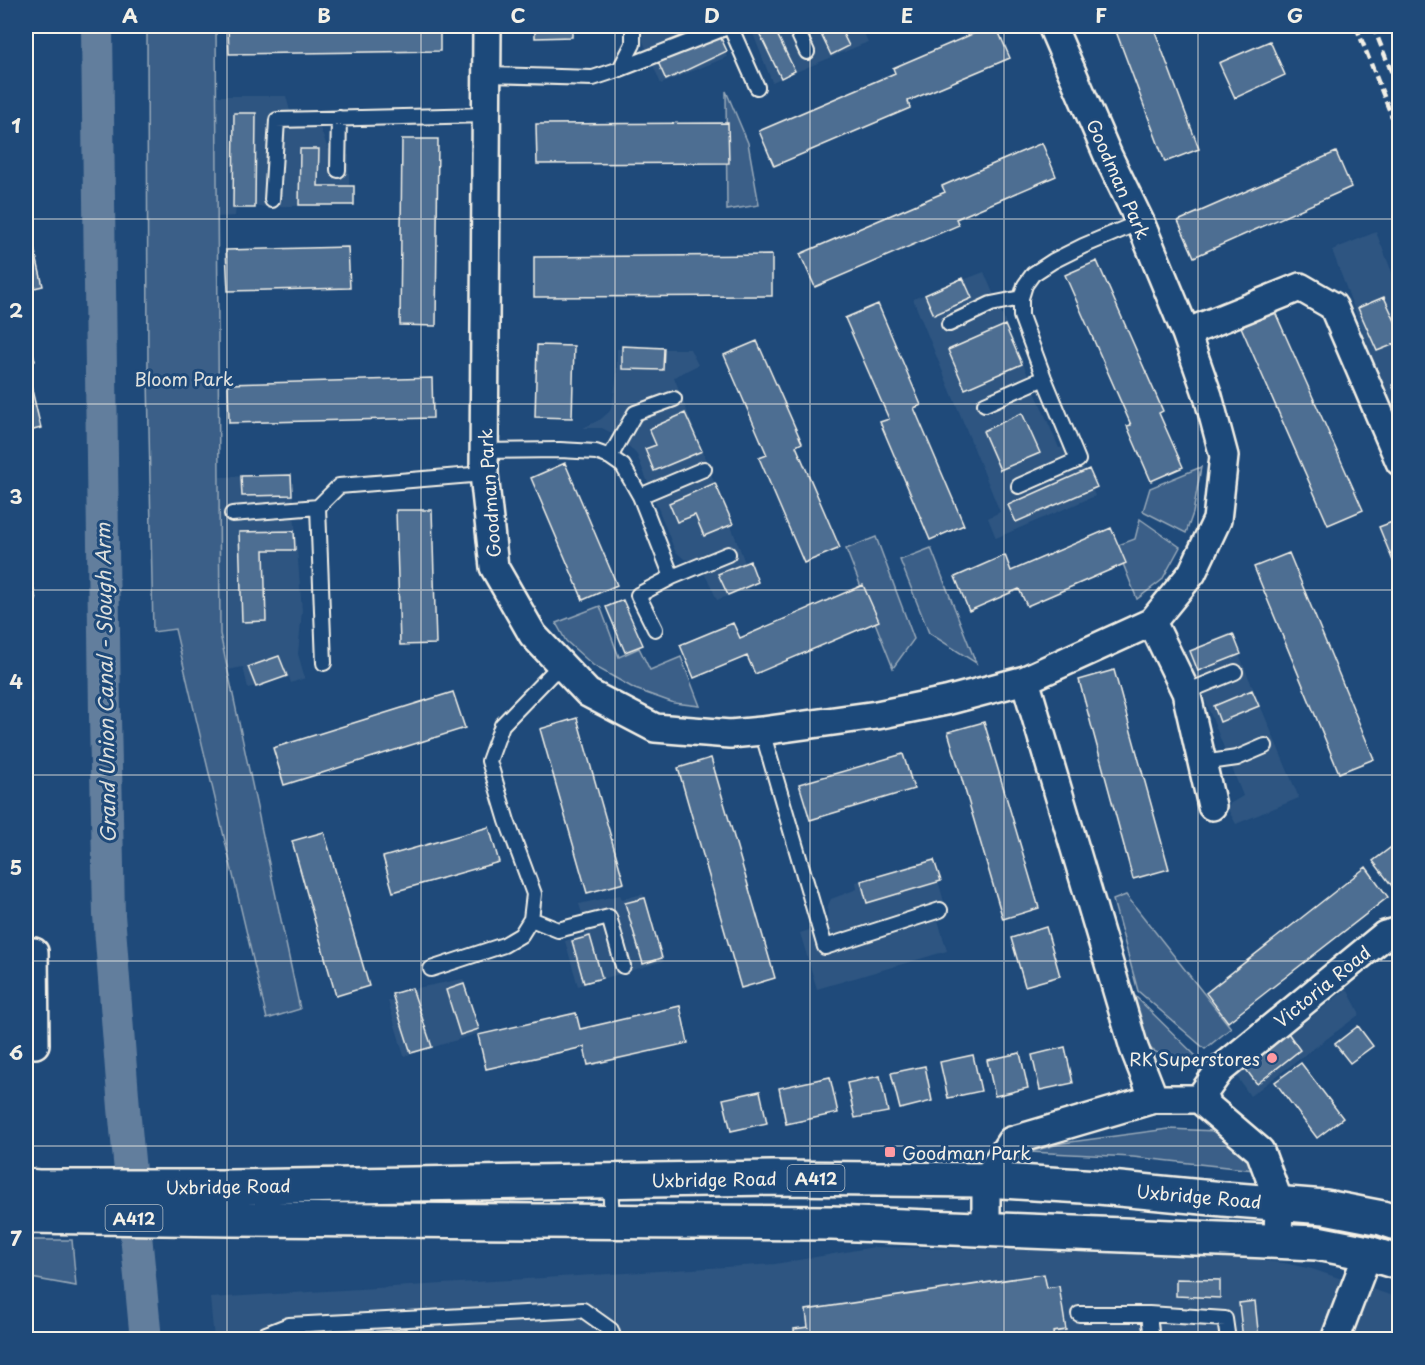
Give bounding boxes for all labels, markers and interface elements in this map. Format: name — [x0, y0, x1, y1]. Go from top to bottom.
text: A — [122, 0, 138, 30]
text: B — [317, 0, 331, 30]
text: C — [510, 0, 526, 30]
text: D — [704, 0, 720, 30]
text: E — [901, 0, 913, 30]
text: F — [1095, 0, 1107, 30]
text: G — [1287, 0, 1303, 30]
text: 1 — [11, 110, 21, 140]
street label: Goodman Park — [1080, 114, 1158, 244]
text: 2 — [9, 295, 23, 325]
park label: Bloom Park — [134, 365, 234, 392]
street label: Goodman Park — [471, 428, 507, 558]
text: 3 — [9, 481, 23, 511]
water label: Grand Union Canal - Slough Arm — [87, 522, 123, 843]
text: 4 — [9, 666, 23, 696]
text: 5 — [10, 852, 22, 882]
street label: Victoria Road — [1268, 939, 1376, 1033]
text: 6 — [9, 1037, 23, 1067]
place label: RK Superstores — [1129, 1045, 1260, 1072]
marker: RK Superstores — [1265, 1051, 1279, 1065]
place label: Goodman Park — [902, 1139, 1031, 1166]
marker: Goodman Park — [883, 1145, 897, 1159]
street label: Uxbridge Road — [651, 1164, 777, 1194]
road number: A412 — [788, 1165, 844, 1191]
street label: Uxbridge Road — [165, 1171, 291, 1201]
street label: Uxbridge Road — [1135, 1177, 1263, 1215]
road number: A412 — [106, 1205, 162, 1231]
text: 7 — [10, 1223, 22, 1253]

